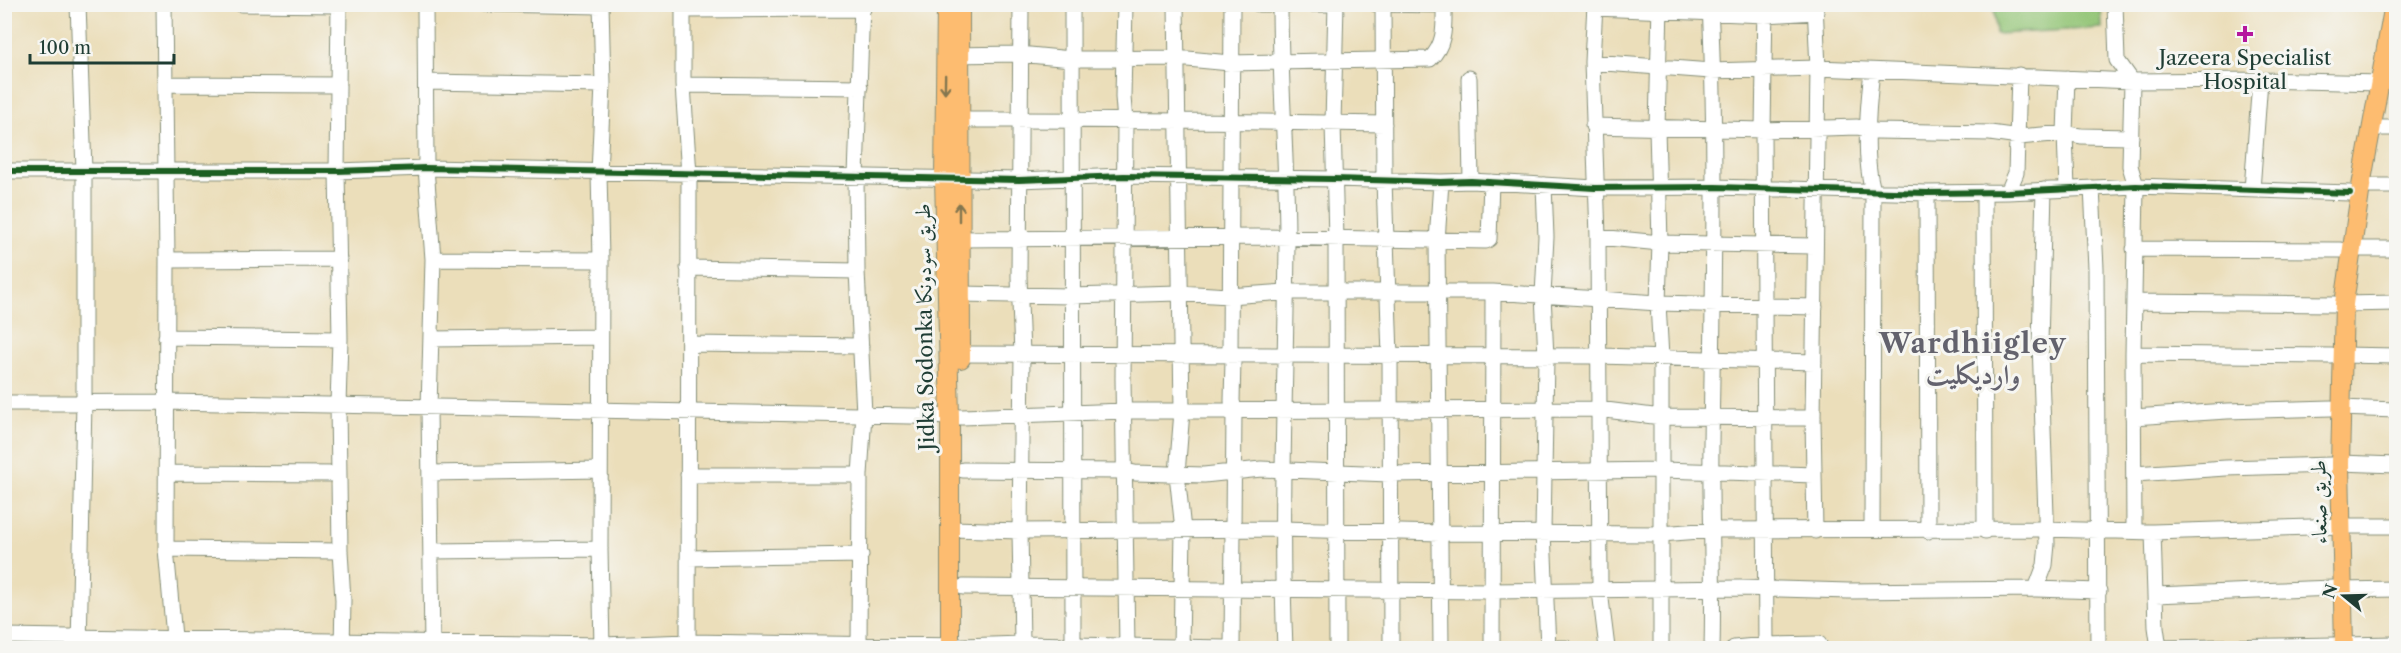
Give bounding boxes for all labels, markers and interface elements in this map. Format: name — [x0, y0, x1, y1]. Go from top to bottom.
marker: Jazeera Specialist Hospital — [2236, 25, 2254, 43]
scale bar — [30, 27, 174, 65]
text: 100 m — [39, 37, 91, 59]
place label: Jazeera Specialist Hospital — [2156, 45, 2332, 94]
one-way arrow — [939, 73, 951, 93]
street label: Jidka Sodonka طريق سودونكا — [910, 203, 940, 454]
one-way arrow — [953, 203, 965, 223]
district label: Wardhiigley وارديكليت — [1878, 327, 2067, 391]
street label: طريق صنعاء — [2305, 460, 2333, 544]
north arrow — [2314, 566, 2374, 626]
text: N — [2318, 581, 2342, 601]

